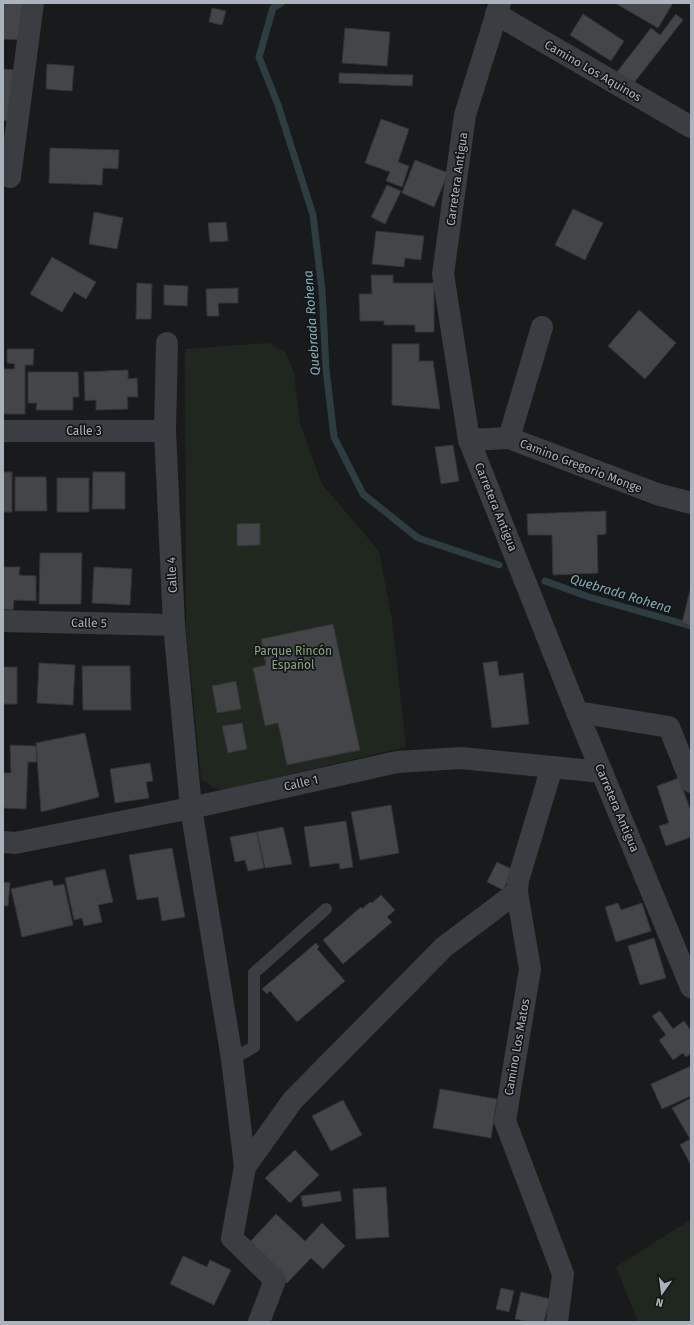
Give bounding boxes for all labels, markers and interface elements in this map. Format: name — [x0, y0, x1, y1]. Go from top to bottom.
street label: Camino Los Aquinos — [542, 38, 644, 105]
street label: Carretera Antigua — [443, 131, 471, 227]
water label: Quebrada Rohena — [300, 270, 323, 376]
street label: Calle 3 — [66, 424, 102, 438]
street label: Camino Gregorio Monge — [518, 436, 644, 496]
street label: Carretera Antigua — [472, 461, 520, 553]
street label: Calle 4 — [164, 556, 180, 593]
water label: Quebrada Rohena — [568, 571, 673, 616]
street label: Calle 5 — [71, 616, 107, 630]
park label: Parque Rincón Español — [254, 644, 332, 672]
street label: Carretera Antigua — [592, 762, 642, 854]
street label: Calle 1 — [282, 772, 320, 794]
street label: Camino Los Matos — [502, 997, 532, 1097]
north arrow — [642, 1273, 682, 1313]
text: N — [655, 1295, 665, 1309]

